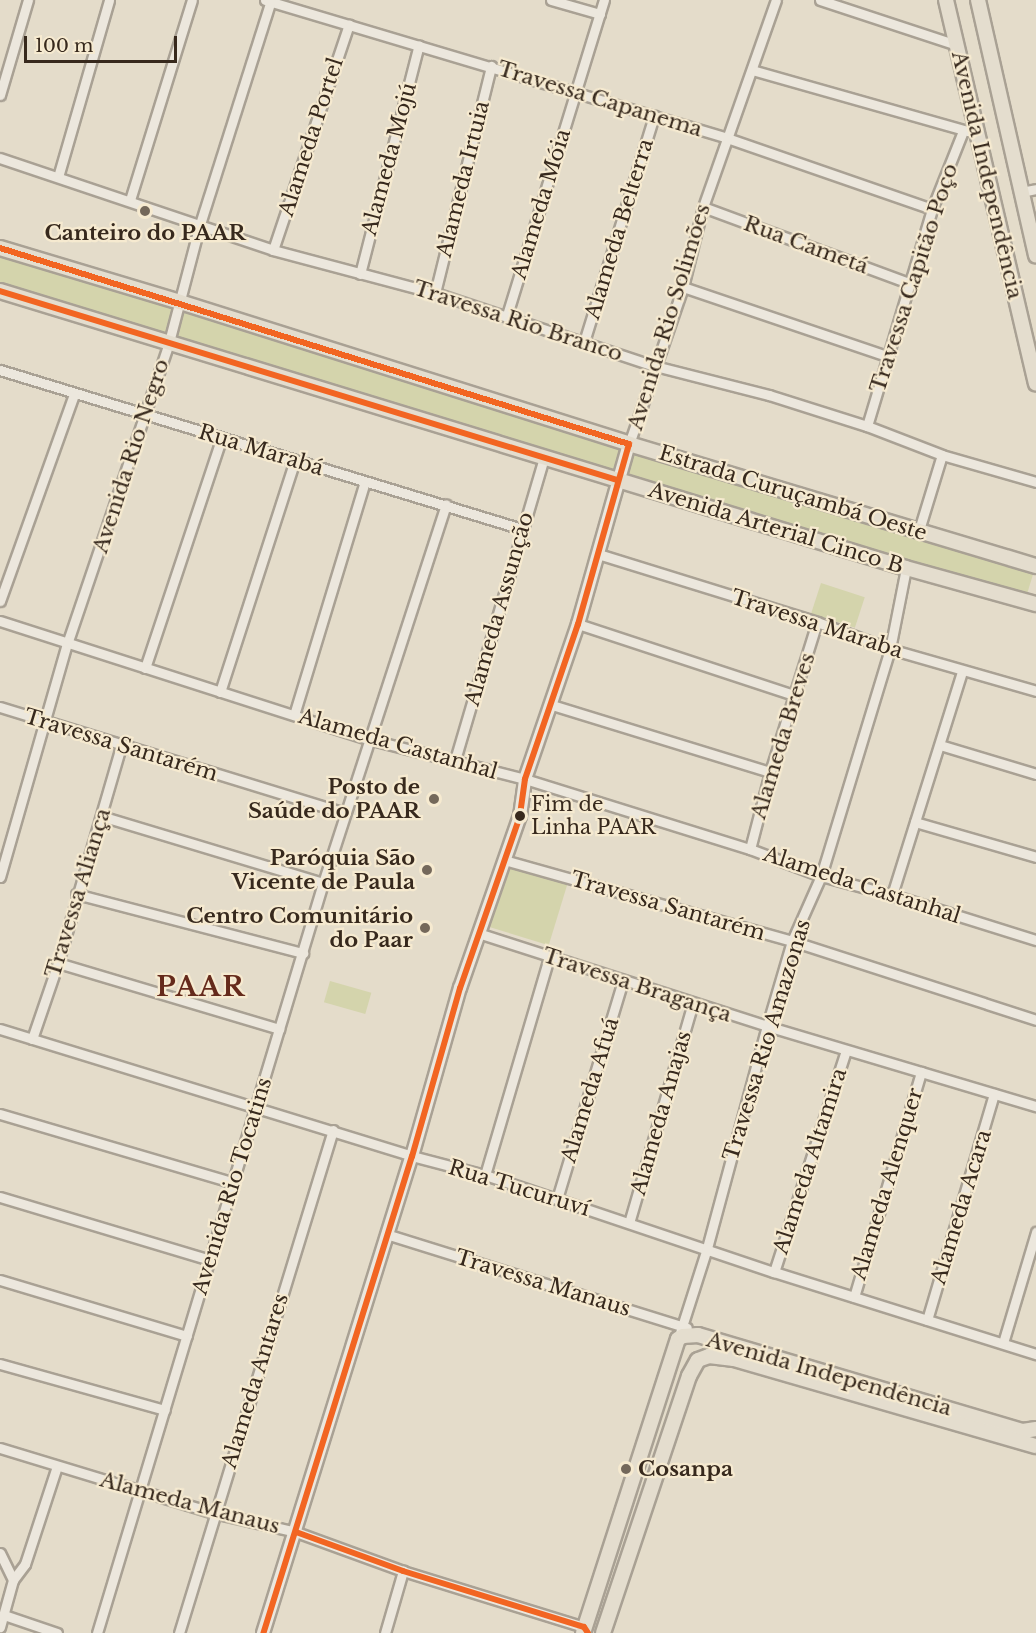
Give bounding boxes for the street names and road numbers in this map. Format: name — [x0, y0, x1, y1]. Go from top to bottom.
street label: Avenida Independência — [946, 49, 1028, 301]
street label: Alameda Portel — [273, 54, 349, 220]
street label: Travessa Capanema — [495, 56, 705, 142]
street label: Alameda Mojú — [356, 80, 422, 238]
street label: Alameda Irtuia — [431, 98, 495, 260]
street label: Alameda Móia — [506, 126, 576, 282]
street label: Alameda Belterra — [580, 136, 658, 322]
street label: Travessa Capitão Poço — [865, 160, 963, 396]
street label: Avenida Rio Solimões — [623, 201, 715, 433]
street label: Rua Cametá — [740, 211, 872, 279]
street label: Travessa Rio Branco — [410, 275, 626, 367]
street label: Avenida Rio Negro — [88, 356, 174, 556]
street label: Rua Marabá — [195, 419, 327, 481]
street label: Estrada Curuçambá Oeste — [656, 440, 930, 546]
street label: Avenida Arterial Cinco B — [645, 477, 907, 579]
street label: Alameda Assunção — [459, 509, 539, 709]
street label: Travessa Maraba — [728, 584, 906, 664]
street label: Alameda Breves — [746, 650, 820, 822]
street label: Alameda Castanhal — [296, 703, 500, 785]
street label: Travessa Santarém — [21, 704, 221, 786]
street label: Travessa Aliança — [40, 805, 116, 981]
street label: Alameda Castanhal — [760, 841, 964, 929]
street label: Travessa Santarém — [568, 866, 768, 946]
street label: Travessa Rio Amazonas — [718, 916, 816, 1164]
street label: Travessa Bragança — [539, 943, 735, 1027]
street label: Alameda Afuá — [556, 1014, 624, 1166]
street label: Alameda Anajas — [625, 1027, 697, 1199]
street label: Alameda Altamira — [768, 1064, 852, 1258]
street label: Avenida Rio Tocatins — [187, 1074, 277, 1298]
street label: Alameda Alenquer — [846, 1084, 928, 1284]
street label: Alameda Acara — [925, 1126, 997, 1288]
street label: Rua Tucuruví — [445, 1154, 593, 1222]
street label: Travessa Manaus — [452, 1244, 634, 1322]
street label: Alameda Antares — [216, 1290, 294, 1472]
street label: Avenida Independência — [704, 1327, 954, 1421]
street label: Alameda Manaus — [97, 1467, 283, 1539]

